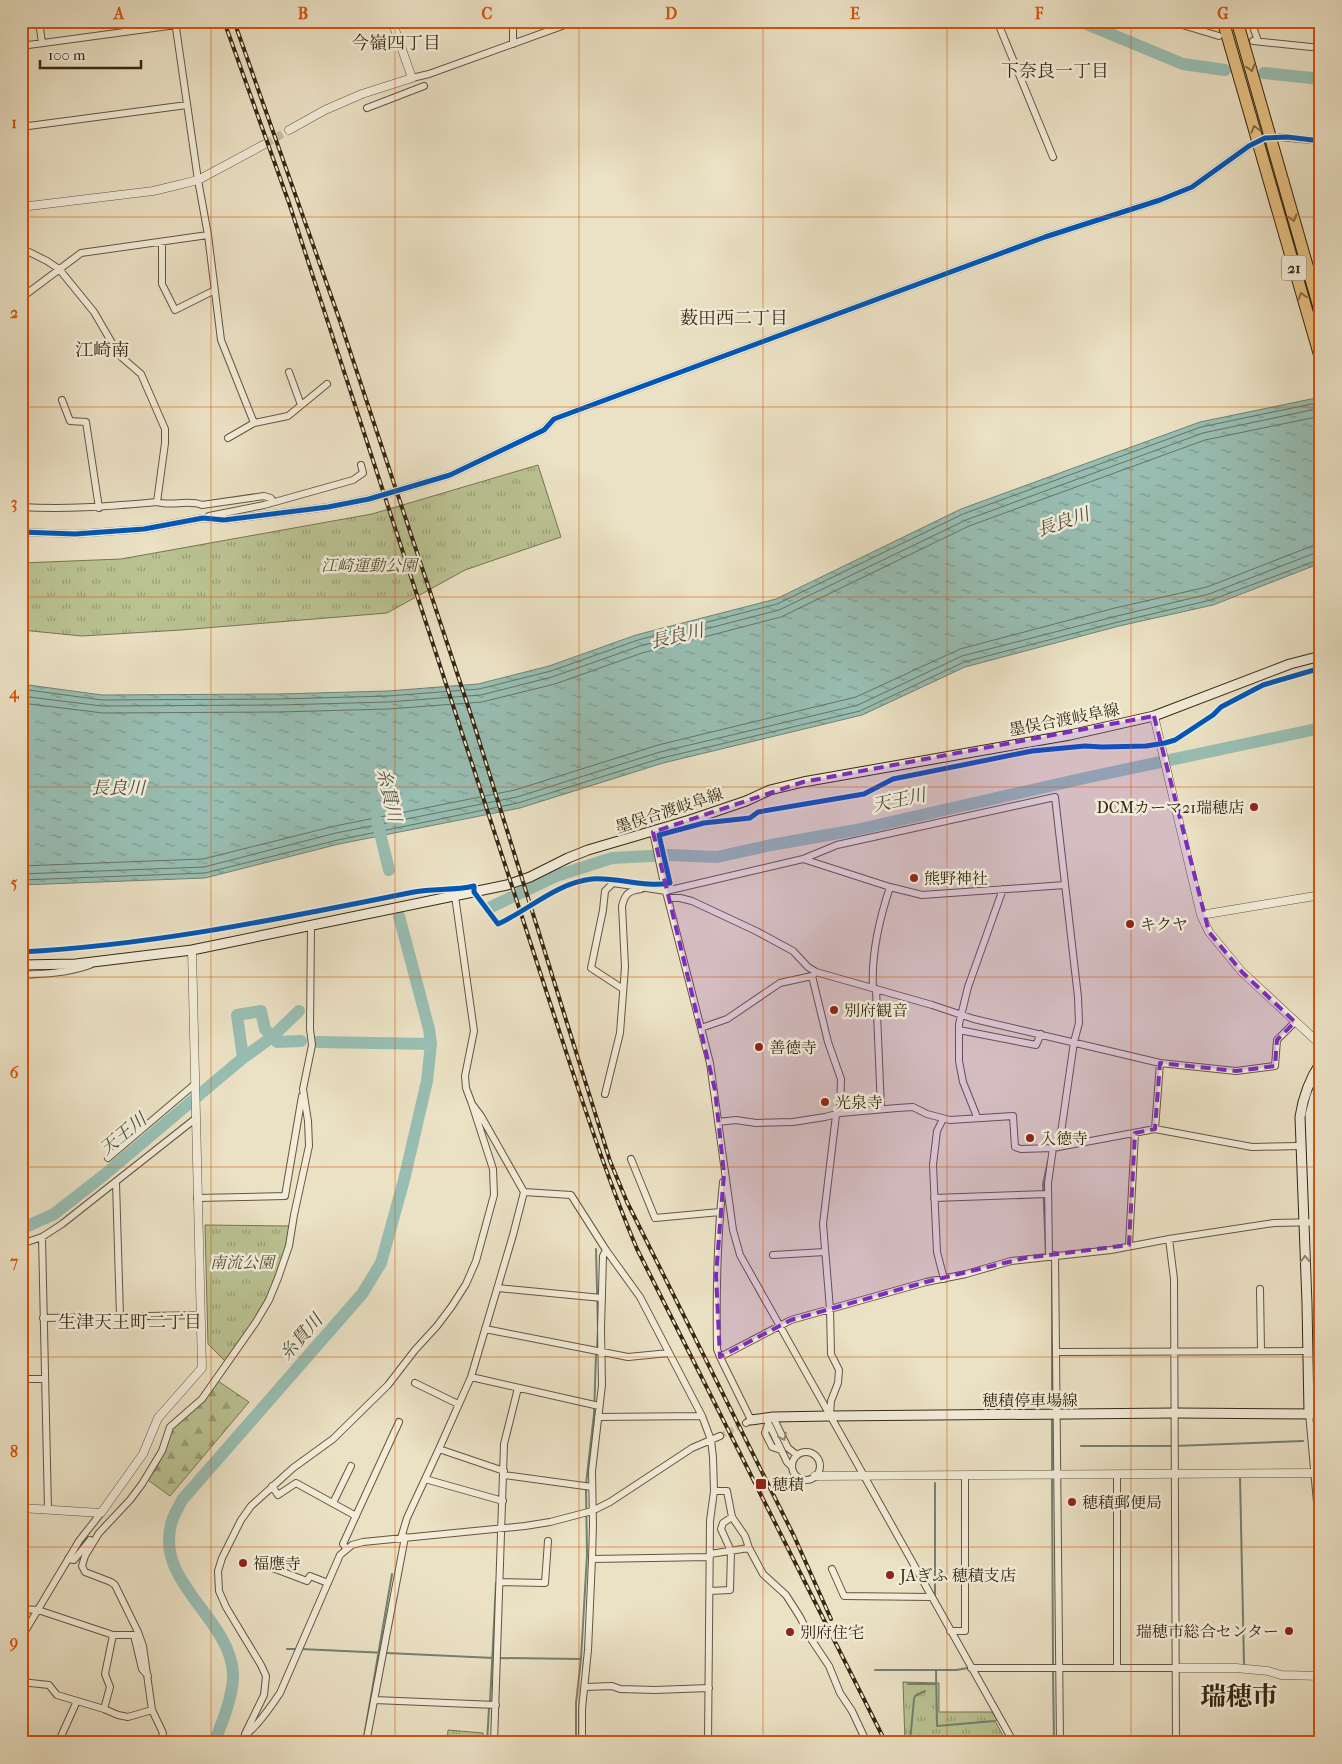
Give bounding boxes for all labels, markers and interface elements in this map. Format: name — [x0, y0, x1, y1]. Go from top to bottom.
text: A — [113, 4, 125, 23]
text: B — [298, 4, 308, 23]
text: C — [482, 4, 493, 23]
text: D — [665, 4, 677, 23]
text: E — [850, 4, 860, 23]
text: F — [1034, 4, 1044, 23]
text: G — [1217, 4, 1229, 23]
district label: 今嶺四丁目 — [351, 33, 441, 54]
scale bar — [40, 38, 141, 70]
text: 100 m — [48, 46, 86, 64]
district label: 下奈良一丁目 — [1001, 61, 1109, 82]
one-way arrow — [1245, 64, 1255, 72]
text: 1 — [11, 113, 17, 132]
one-way arrow — [1250, 126, 1260, 134]
one-way arrow — [1288, 213, 1298, 221]
road number: 21 — [1282, 256, 1306, 280]
one-way arrow — [1298, 292, 1308, 301]
text: 2 — [10, 303, 18, 322]
district label: 薮田西二丁目 — [680, 308, 788, 329]
district label: 江崎南 — [75, 340, 129, 361]
text: 3 — [11, 493, 17, 513]
water label: 長良川 — [1034, 503, 1094, 541]
park label: 江崎運動公園 — [321, 556, 420, 575]
water label: 長良川 — [648, 620, 708, 653]
text: 4 — [8, 683, 20, 703]
street label: 墨俣合渡岐阜線 — [1007, 699, 1121, 740]
water label: 糸貫川 — [372, 766, 405, 826]
water label: 長良川 — [91, 778, 147, 799]
street label: 墨俣合渡岐阜線 — [613, 784, 725, 837]
water label: 天王川 — [871, 784, 930, 816]
place label: DCMカーマ21瑞穂店 — [1096, 798, 1244, 817]
marker: DCMカーマ21瑞穂店 — [1248, 801, 1260, 813]
place label: 熊野神社 — [924, 869, 988, 888]
marker: 熊野神社 — [908, 872, 920, 884]
text: 5 — [11, 873, 18, 892]
place label: キクヤ — [1140, 915, 1188, 934]
marker: キクヤ — [1124, 918, 1136, 930]
place label: 別府観音 — [844, 1001, 908, 1020]
marker: 別府観音 — [828, 1004, 840, 1016]
place label: 善徳寺 — [769, 1038, 817, 1057]
marker: 善徳寺 — [753, 1041, 765, 1053]
text: 6 — [10, 1063, 19, 1082]
place label: 光泉寺 — [835, 1093, 883, 1112]
marker: 光泉寺 — [819, 1096, 831, 1108]
water label: 天王川 — [96, 1108, 152, 1160]
place label: 入徳寺 — [1040, 1129, 1088, 1148]
marker: 入徳寺 — [1024, 1132, 1036, 1144]
text: 7 — [9, 1252, 18, 1271]
park label: 南流公園 — [210, 1253, 277, 1272]
one-way arrow — [1300, 1255, 1310, 1262]
water label: 糸貫川 — [276, 1309, 328, 1365]
district label: 生津天王町二丁目 — [58, 1312, 202, 1333]
street label: 穂積停車場線 — [982, 1391, 1078, 1410]
one-way arrow — [777, 1432, 787, 1441]
text: 8 — [10, 1442, 18, 1461]
place label: 穂積 — [772, 1475, 804, 1494]
marker: 穂積 — [754, 1477, 768, 1491]
place label: 穂積郵便局 — [1082, 1493, 1162, 1512]
marker: 穂積郵便局 — [1066, 1496, 1078, 1508]
place label: 福應寺 — [253, 1554, 301, 1573]
marker: 福應寺 — [237, 1557, 249, 1569]
place label: JAぎふ 穂積支店 — [898, 1566, 1016, 1585]
marker: JAぎふ 穂積支店 — [884, 1569, 896, 1581]
place label: 瑞穂市総合センター — [1136, 1622, 1279, 1641]
place label: 別府住宅 — [800, 1623, 864, 1642]
marker: 瑞穂市総合センター — [1283, 1625, 1295, 1637]
marker: 別府住宅 — [784, 1626, 796, 1638]
text: 9 — [9, 1632, 18, 1652]
district label: 瑞穂市 — [1200, 1681, 1278, 1712]

